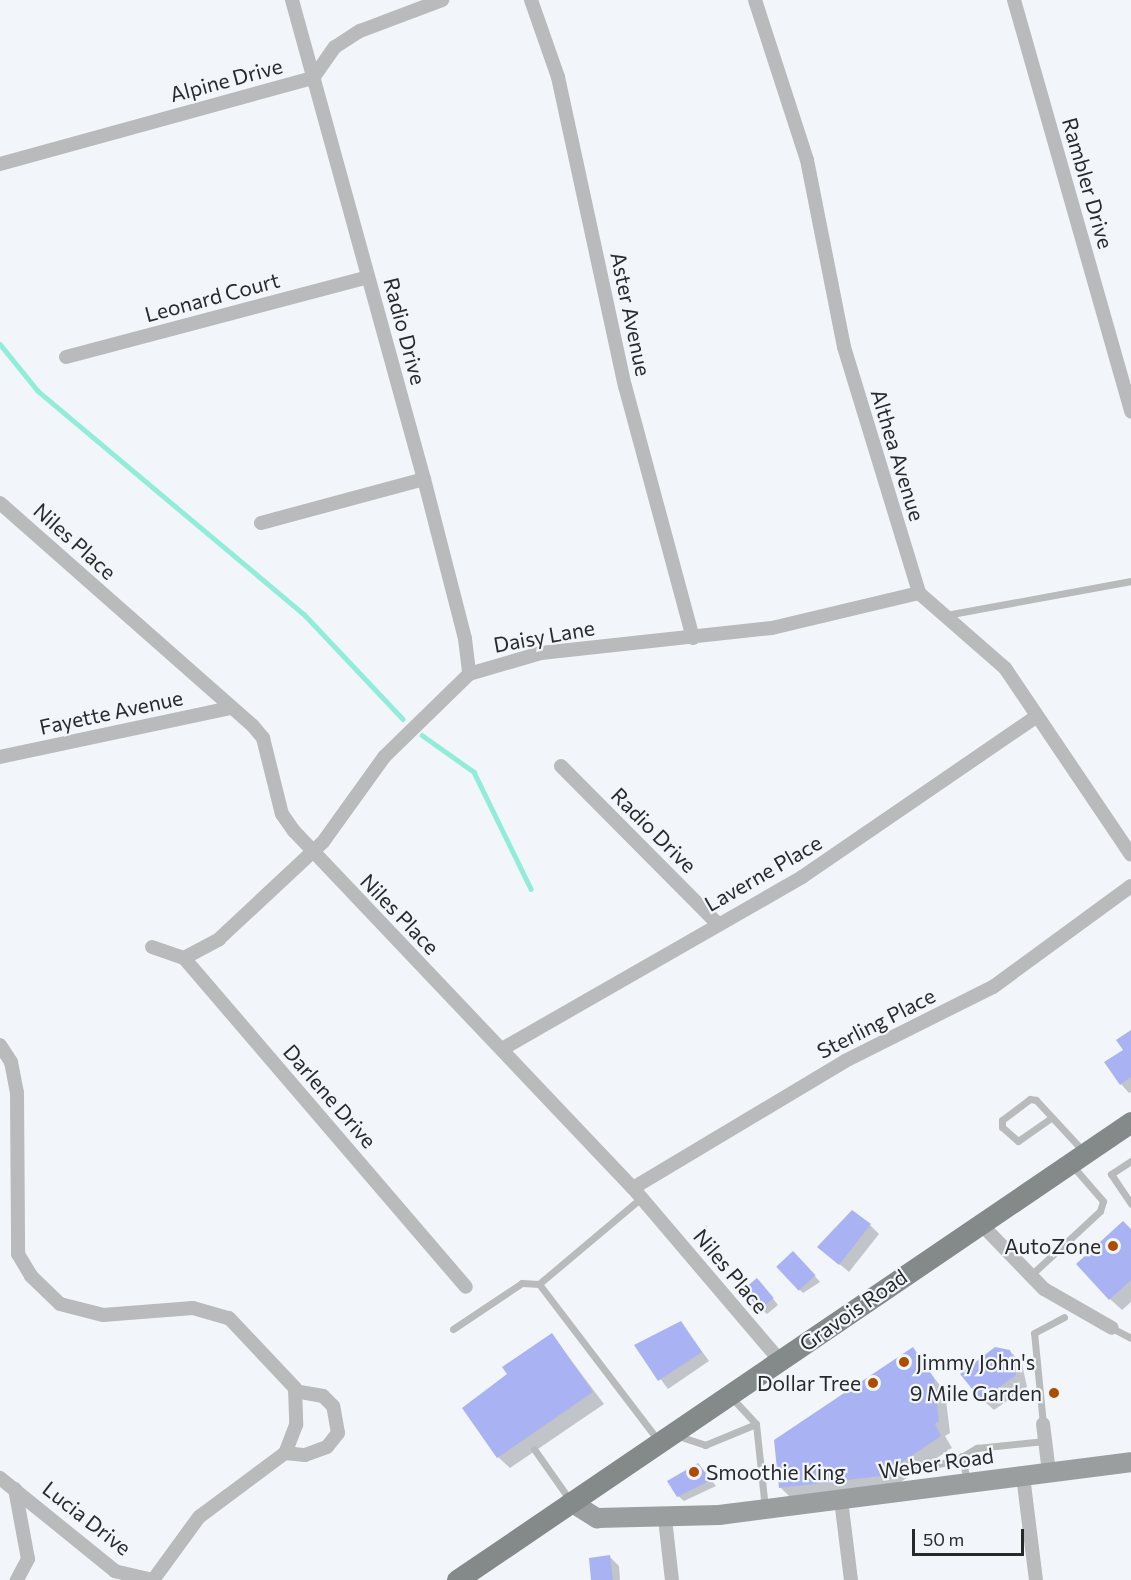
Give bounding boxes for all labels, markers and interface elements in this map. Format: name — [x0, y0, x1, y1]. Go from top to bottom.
street label: Alpine Drive — [167, 53, 285, 107]
street label: Rambler Drive — [1057, 115, 1119, 251]
street label: Aster Avenue — [606, 250, 656, 378]
street label: Leonard Court — [142, 267, 282, 327]
street label: Radio Drive — [379, 275, 431, 387]
street label: Althea Avenue — [866, 386, 930, 524]
street label: Niles Place — [29, 497, 121, 585]
street label: Daisy Lane — [491, 615, 597, 657]
street label: Fayette Avenue — [37, 685, 185, 739]
street label: Radio Drive — [606, 782, 702, 878]
street label: Laverne Place — [700, 829, 826, 917]
street label: Niles Place — [355, 868, 445, 960]
street label: Sterling Place — [813, 982, 939, 1064]
street label: Darlene Drive — [278, 1039, 382, 1153]
street label: Niles Place — [689, 1224, 773, 1318]
place label: AutoZone — [1004, 1233, 1101, 1259]
marker: AutoZone — [1106, 1239, 1120, 1253]
street label: Gravois Road — [794, 1264, 912, 1356]
place label: Jimmy John's — [916, 1349, 1035, 1375]
marker: Jimmy John's — [897, 1355, 911, 1369]
place label: Dollar Tree — [757, 1370, 861, 1396]
marker: Dollar Tree — [866, 1376, 880, 1390]
place label: 9 Mile Garden — [910, 1380, 1042, 1406]
marker: 9 Mile Garden — [1047, 1386, 1061, 1400]
street label: Weber Road — [877, 1442, 995, 1484]
place label: Smoothie King — [706, 1459, 846, 1485]
marker: Smoothie King — [687, 1465, 701, 1479]
street label: Lucia Drive — [38, 1476, 136, 1560]
scale bar — [915, 1517, 1028, 1555]
text: 50 m — [923, 1528, 964, 1550]

